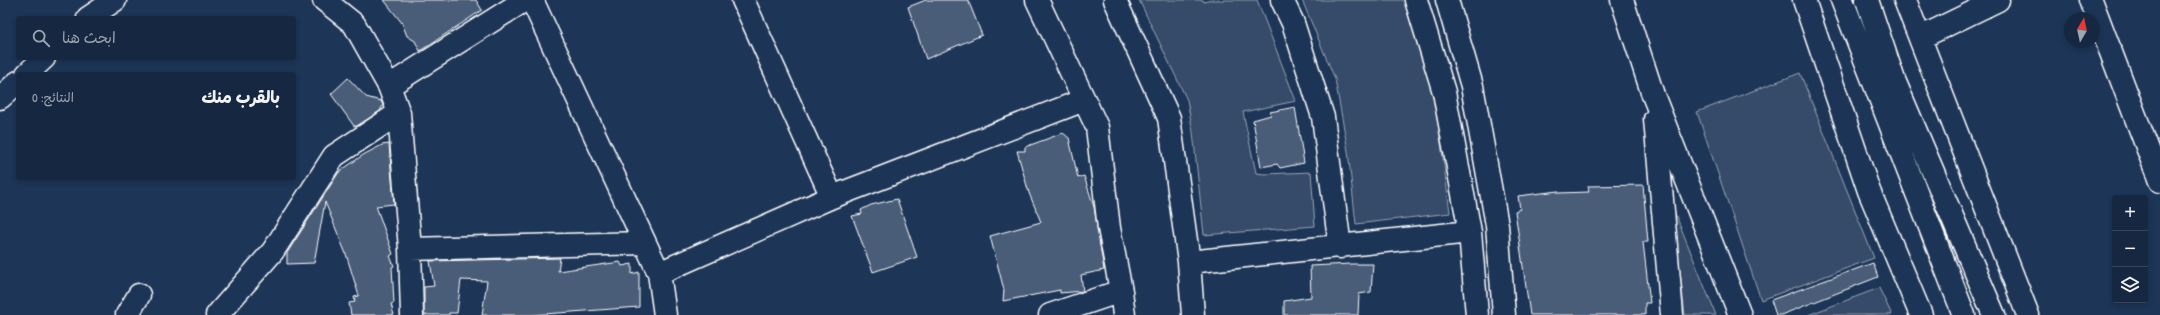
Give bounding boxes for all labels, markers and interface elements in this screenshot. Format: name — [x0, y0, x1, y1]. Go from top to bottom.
north arrow — [2064, 12, 2100, 48]
search box — [16, 16, 296, 60]
icon: search — [30, 27, 52, 49]
text: ابحث هنا — [62, 27, 116, 48]
text: بالقرب منك — [202, 85, 280, 108]
text: النتائج: 0 — [32, 88, 74, 106]
map controls — [2112, 195, 2148, 303]
button: + — [2112, 195, 2148, 231]
button: − — [2112, 231, 2148, 267]
button: layers — [2112, 267, 2148, 303]

